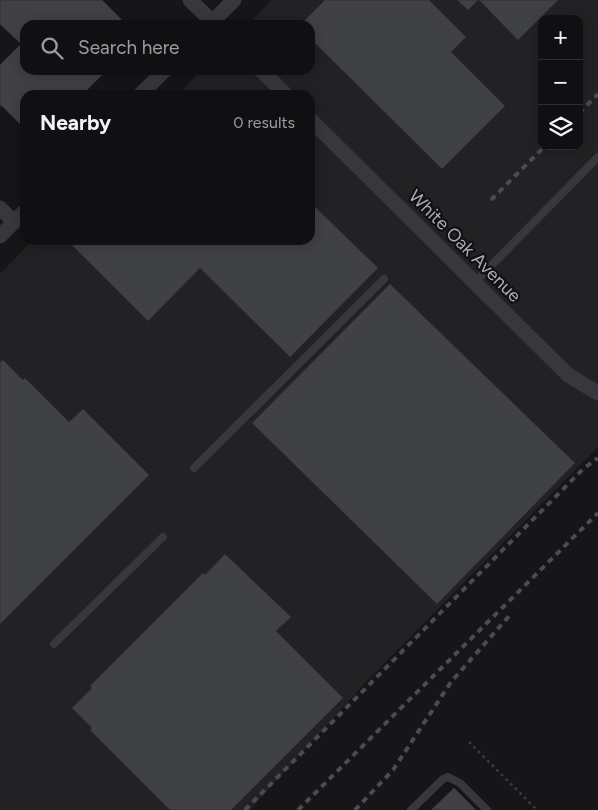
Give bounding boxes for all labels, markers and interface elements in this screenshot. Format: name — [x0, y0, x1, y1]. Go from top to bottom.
map controls — [538, 15, 583, 150]
button: + — [538, 15, 583, 60]
search box — [20, 20, 315, 75]
icon: search — [38, 34, 66, 62]
text: Search here — [78, 36, 180, 59]
button: − — [538, 60, 583, 105]
button: layers — [538, 105, 583, 150]
text: Nearby — [40, 110, 111, 135]
text: 0 results — [233, 113, 295, 132]
street label: White Oak Avenue — [404, 185, 526, 307]

